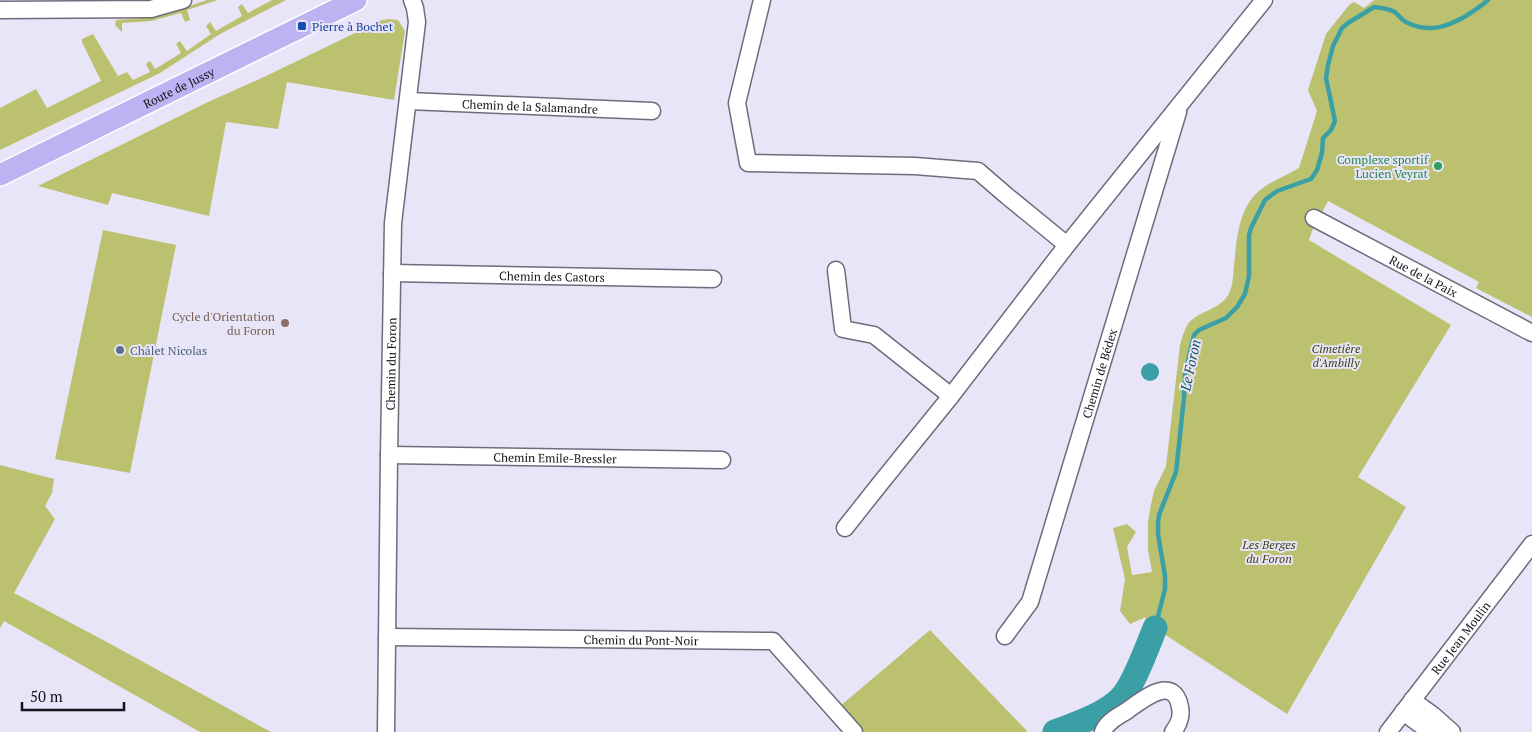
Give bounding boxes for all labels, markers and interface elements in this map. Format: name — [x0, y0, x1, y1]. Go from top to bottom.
place label: Pierre à Bochet — [312, 19, 394, 34]
marker: Pierre à Bochet — [296, 20, 308, 32]
street label: Route de Jussy — [141, 63, 218, 111]
street label: Chemin de la Salamandre — [462, 96, 598, 116]
place label: Complexe sportif Lucien Veyrat — [1337, 152, 1429, 181]
marker: Complexe sportif Lucien Veyrat — [1432, 160, 1444, 172]
street label: Rue de la Paix — [1387, 252, 1461, 300]
street label: Chemin des Castors — [499, 268, 605, 284]
place label: Cycle d'Orientation du Foron — [172, 309, 275, 338]
marker: Cycle d'Orientation du Foron — [279, 317, 291, 329]
street label: Chemin du Foron — [382, 317, 399, 411]
street label: Chemin de Bédex — [1078, 326, 1120, 420]
water label: Le Foron — [1175, 338, 1205, 393]
park label: Cimetière d'Ambilly — [1312, 341, 1361, 370]
place label: Châlet Nicolas — [130, 343, 207, 358]
marker: Châlet Nicolas — [114, 344, 126, 356]
street label: Chemin Emile-Bressler — [493, 449, 617, 466]
park label: Les Berges du Foron — [1241, 537, 1296, 566]
street label: Rue Jean Moulin — [1428, 598, 1493, 677]
street label: Chemin du Pont-Noir — [584, 632, 699, 648]
scale bar — [22, 680, 125, 712]
text: 50 m — [30, 686, 63, 706]

